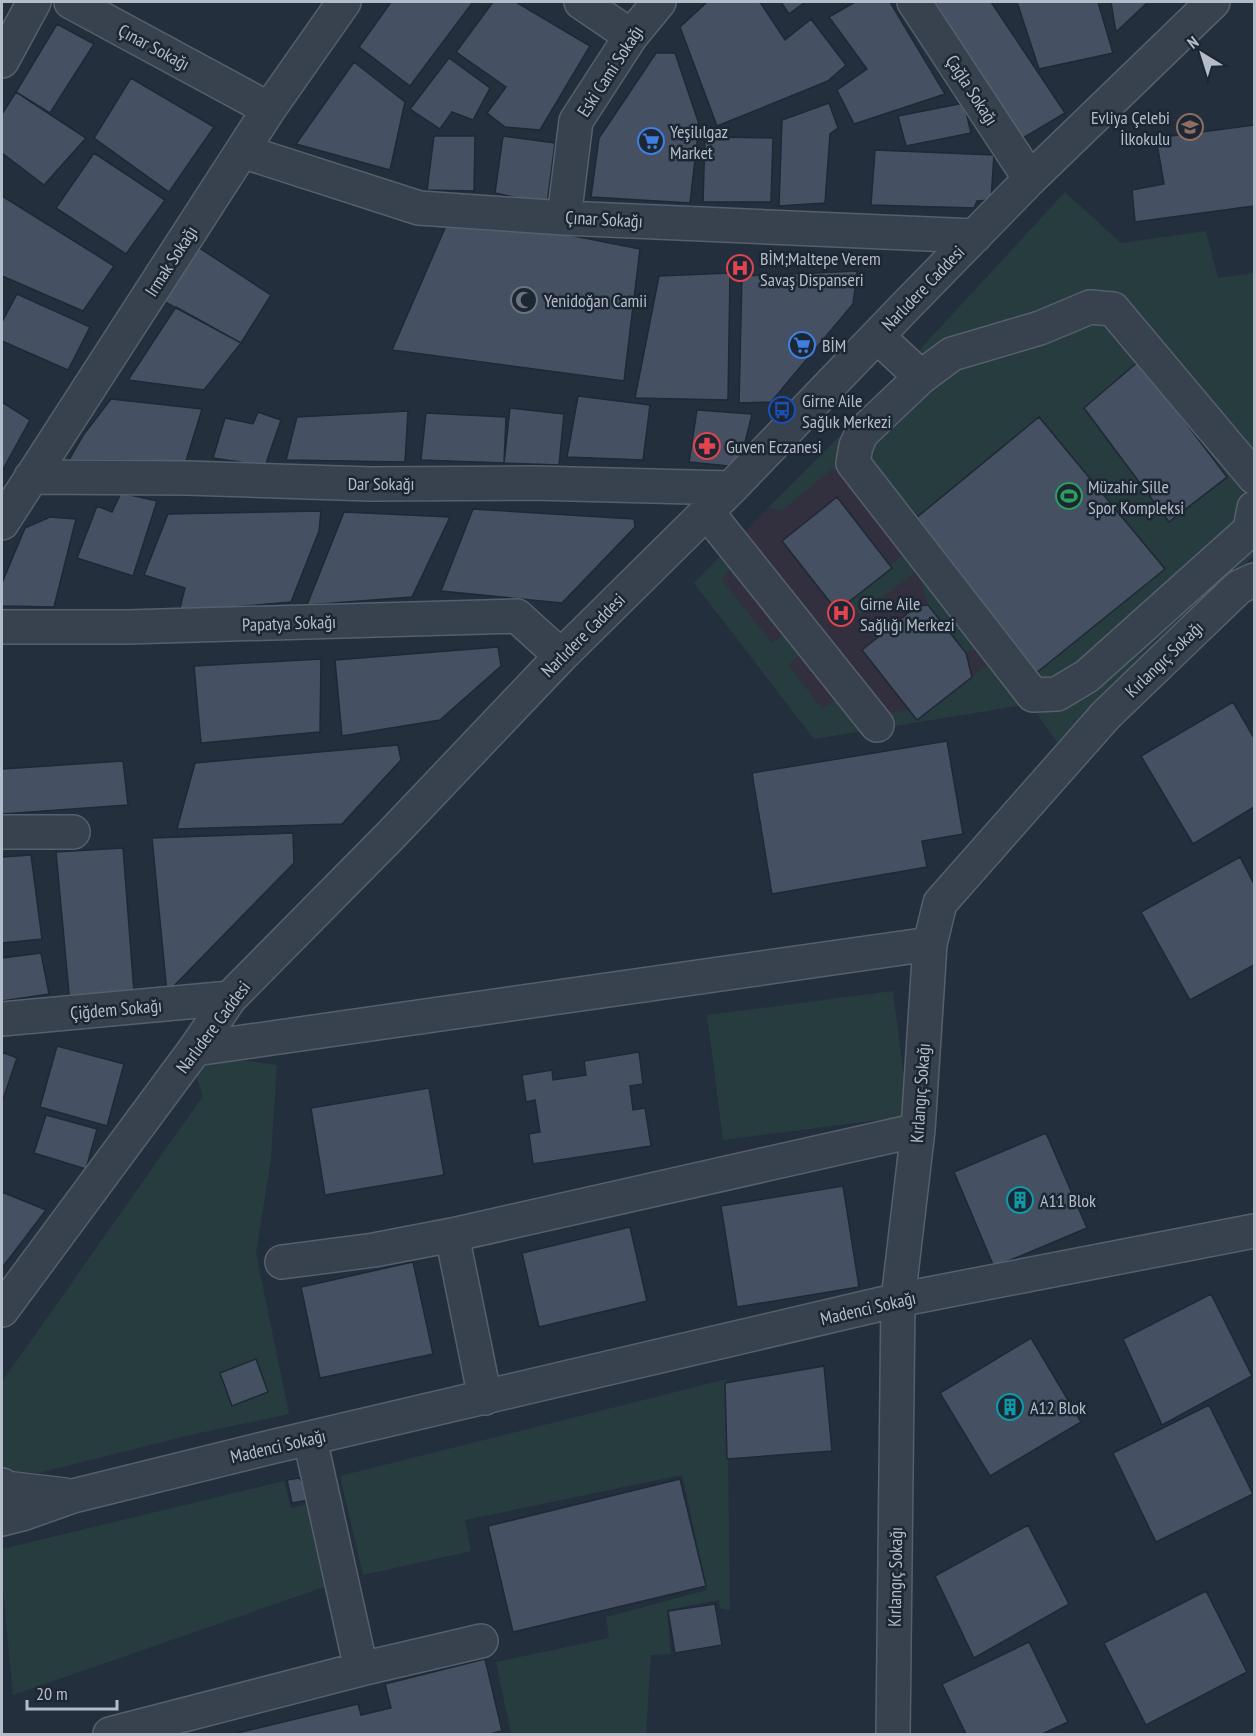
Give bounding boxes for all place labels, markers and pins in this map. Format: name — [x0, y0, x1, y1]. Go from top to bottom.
place label: Evliya Çelebi İlkokulu — [1091, 106, 1170, 150]
school or university icon: Evliya Çelebi İlkokulu — [1175, 112, 1205, 142]
place label: Yeşilılgaz Market — [670, 120, 728, 164]
supermarket icon: Yeşilılgaz Market — [636, 126, 666, 156]
place label: BİM;Maltepe Verem Savaş Dispanseri — [760, 247, 881, 291]
hospital icon: BİM;Maltepe Verem Savaş Dispanseri — [725, 253, 755, 283]
mosque icon: Yenidoğan Camii — [509, 285, 539, 315]
place label: Yenidoğan Camii — [544, 289, 647, 312]
supermarket icon: BİM — [787, 330, 817, 360]
place label: BİM — [822, 334, 846, 357]
place label: Girne Aile Sağlık Merkezi — [802, 389, 891, 433]
bus stop icon: Girne Aile Sağlık Merkezi — [767, 395, 797, 425]
pharmacy icon: Guven Eczanesi — [692, 431, 722, 461]
place label: Guven Eczanesi — [726, 435, 822, 458]
place label: Müzahir Sille Spor Kompleksi — [1088, 475, 1184, 519]
sports icon: Müzahir Sille Spor Kompleksi — [1054, 481, 1084, 511]
place label: Girne Aile Sağlığı Merkezi — [860, 592, 955, 636]
hospital icon: Girne Aile Sağlığı Merkezi — [826, 598, 856, 628]
building icon: A11 Blok — [1005, 1185, 1035, 1215]
place label: A11 Blok — [1040, 1189, 1096, 1212]
building icon: A12 Blok — [995, 1392, 1025, 1422]
place label: A12 Blok — [1030, 1396, 1086, 1419]

